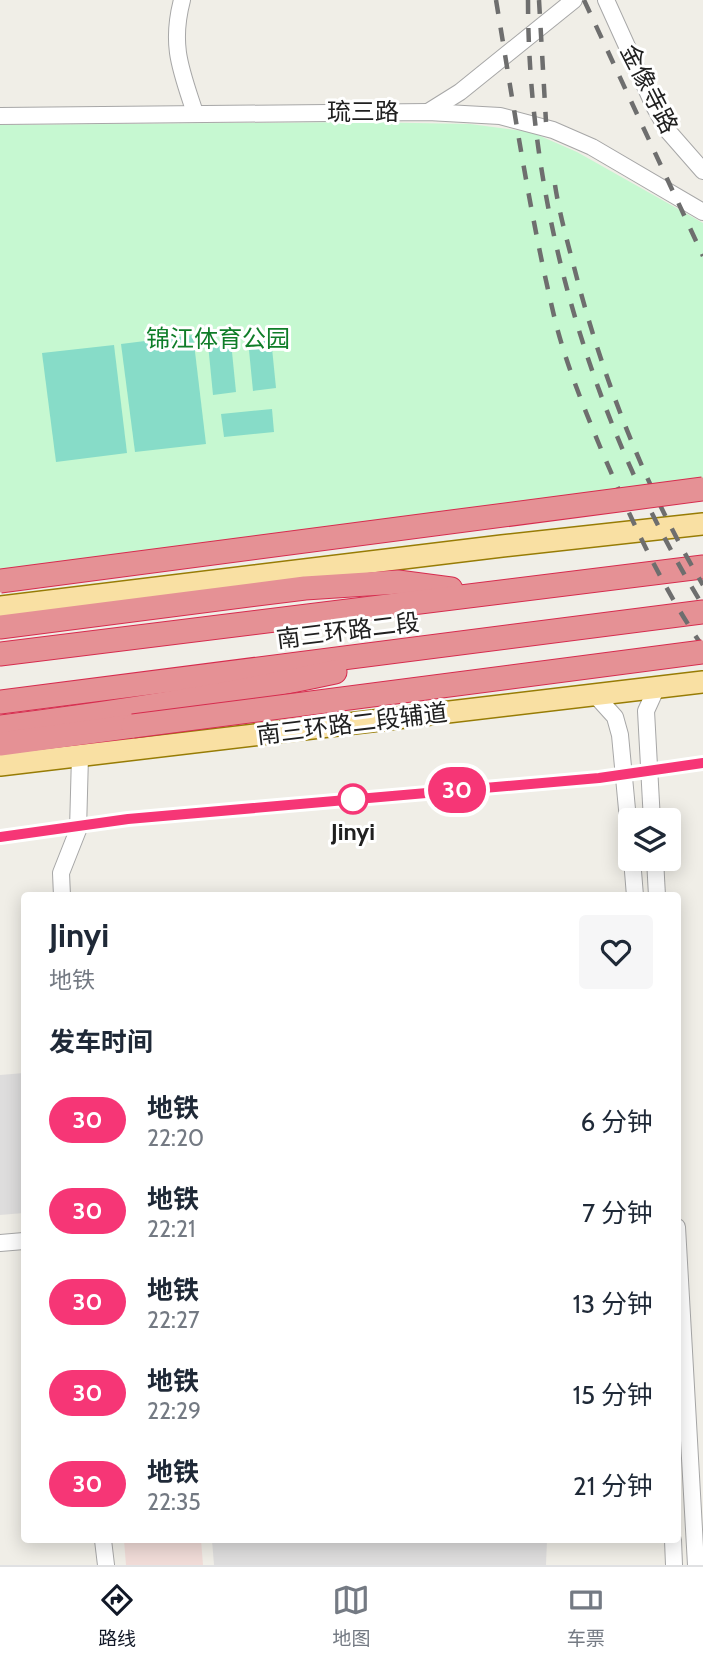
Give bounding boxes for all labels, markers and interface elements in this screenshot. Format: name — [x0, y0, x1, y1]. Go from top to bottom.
street label: 金像寺路 — [615, 39, 684, 138]
street label: 琉三路 — [327, 97, 399, 126]
park label: 锦江体育公园 — [146, 324, 290, 353]
street label: 南三环路二段 — [275, 607, 421, 654]
street label: 南三环路二段辅道 — [255, 697, 449, 750]
line badge: 30 — [426, 767, 489, 813]
text: 30 — [442, 775, 472, 804]
marker: Jinyi — [338, 784, 368, 814]
map controls — [618, 808, 681, 871]
button: layers — [618, 808, 681, 871]
place label: Jinyi — [330, 817, 375, 846]
text: Jinyi — [49, 915, 109, 955]
button: heart — [579, 915, 653, 989]
text: 地铁 — [49, 966, 95, 994]
text: 发车时间 — [49, 1026, 153, 1058]
text: 地铁 — [147, 1092, 199, 1124]
text: 30 — [73, 1105, 102, 1134]
text: 6 分钟 — [580, 1106, 653, 1138]
text: 22:20 — [147, 1124, 204, 1152]
text: 地铁 — [147, 1183, 199, 1215]
text: 30 — [73, 1196, 102, 1225]
text: 7 分钟 — [582, 1197, 653, 1229]
text: 22:21 — [147, 1215, 195, 1243]
text: 地铁 — [147, 1274, 199, 1306]
text: 30 — [73, 1287, 102, 1316]
text: 13 分钟 — [573, 1288, 653, 1320]
text: 22:27 — [147, 1306, 200, 1334]
text: 地铁 — [147, 1365, 199, 1397]
text: 30 — [73, 1378, 102, 1407]
text: 15 分钟 — [573, 1379, 653, 1411]
text: 22:29 — [147, 1397, 201, 1425]
text: 地铁 — [147, 1456, 199, 1488]
text: 30 — [73, 1469, 102, 1498]
text: 21 分钟 — [573, 1470, 653, 1502]
text: 22:35 — [147, 1488, 201, 1516]
tab: 路线 — [98, 1581, 136, 1650]
tab: 地图 — [332, 1581, 371, 1650]
tab: 车票 — [567, 1581, 605, 1650]

